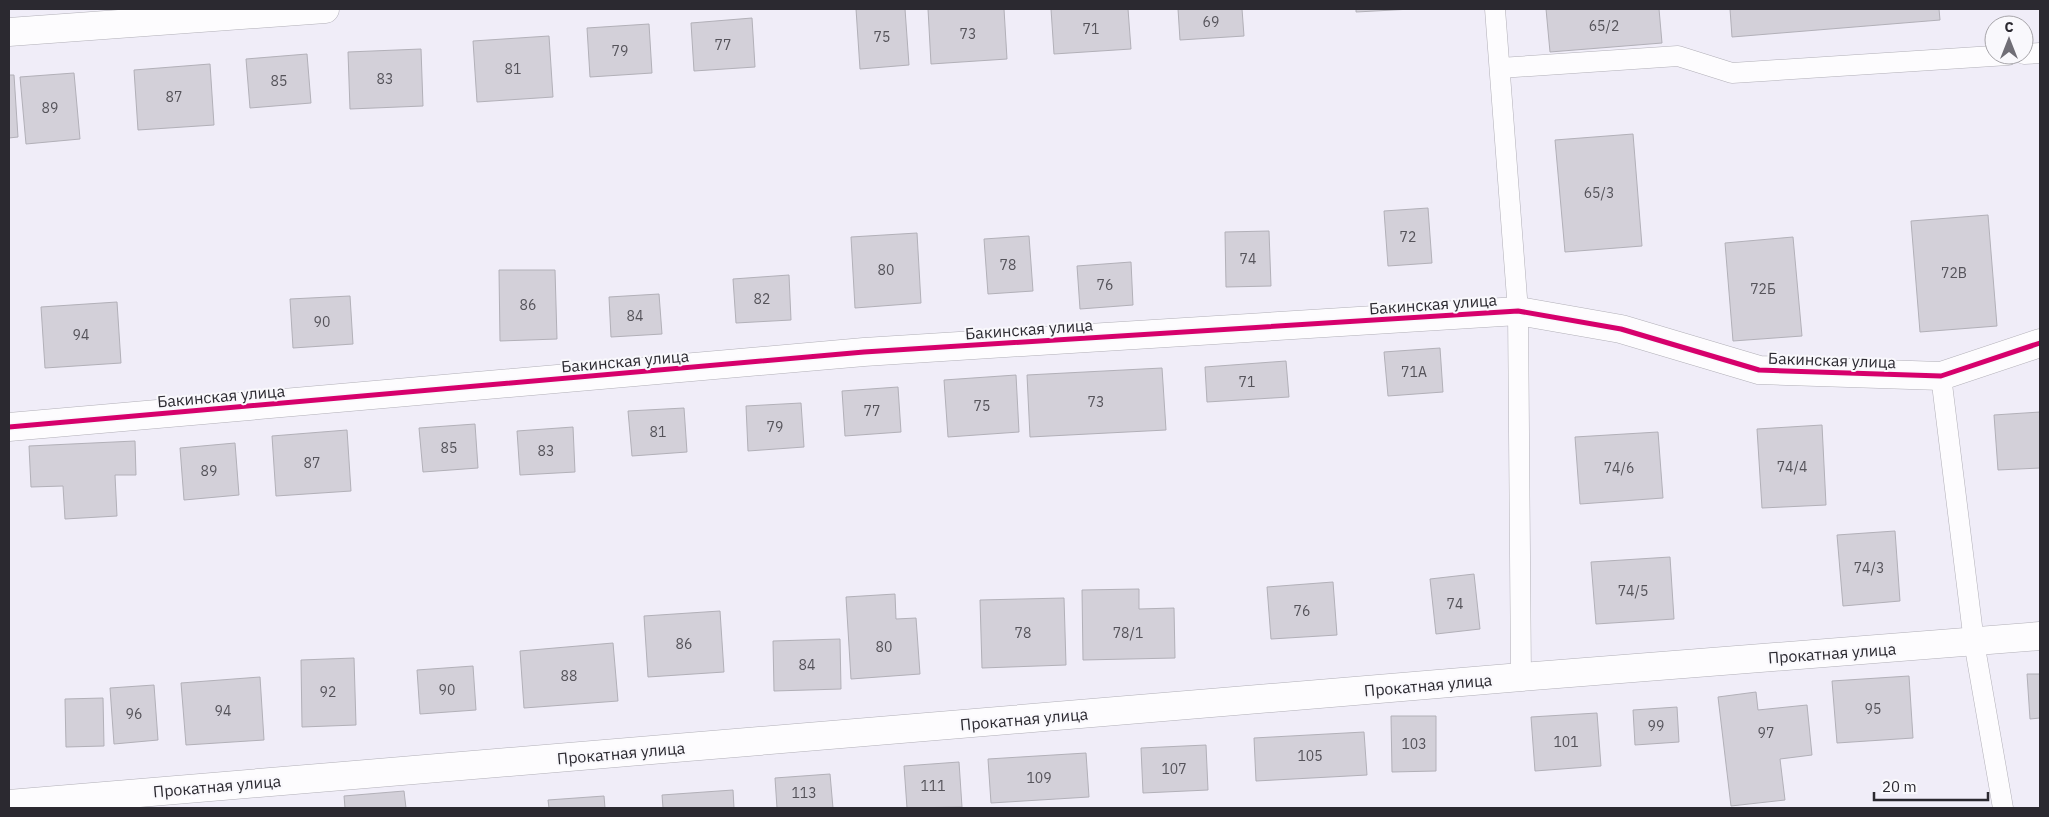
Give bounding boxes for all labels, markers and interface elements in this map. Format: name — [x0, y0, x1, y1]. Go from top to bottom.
house number: 69 — [1203, 13, 1219, 31]
north arrow — [1984, 15, 2034, 65]
house number: 65/2 — [1589, 17, 1619, 35]
text: С — [2004, 18, 2014, 36]
house number: 71 — [1083, 20, 1099, 38]
house number: 73 — [960, 25, 976, 43]
house number: 75 — [874, 28, 890, 46]
house number: 77 — [715, 36, 731, 54]
house number: 79 — [612, 42, 628, 60]
house number: 81 — [505, 60, 521, 78]
house number: 83 — [377, 70, 393, 88]
house number: 85 — [271, 72, 287, 90]
house number: 87 — [166, 88, 182, 106]
house number: 89 — [42, 99, 58, 117]
house number: 65/3 — [1584, 184, 1614, 202]
house number: 72 — [1400, 228, 1416, 246]
house number: 74 — [1240, 250, 1256, 268]
house number: 78 — [1000, 256, 1016, 274]
house number: 80 — [878, 261, 894, 279]
house number: 72В — [1941, 264, 1967, 282]
house number: 76 — [1097, 276, 1113, 294]
house number: 72Б — [1750, 280, 1776, 298]
house number: 82 — [754, 290, 770, 308]
street label: Бакинская улица — [1368, 290, 1498, 318]
house number: 86 — [520, 296, 536, 314]
house number: 84 — [627, 307, 643, 325]
house number: 90 — [314, 313, 330, 331]
street label: Бакинская улица — [964, 315, 1094, 343]
house number: 94 — [73, 326, 89, 344]
street label: Бакинская улица — [560, 345, 690, 377]
street label: Бакинская улица — [1768, 348, 1897, 372]
house number: 71А — [1401, 363, 1427, 381]
house number: 71 — [1239, 373, 1255, 391]
street label: Бакинская улица — [156, 380, 286, 412]
house number: 73 — [1088, 393, 1104, 411]
house number: 75 — [974, 397, 990, 415]
house number: 77 — [864, 402, 880, 420]
house number: 79 — [767, 418, 783, 436]
house number: 81 — [650, 423, 666, 441]
house number: 85 — [441, 439, 457, 457]
house number: 83 — [538, 442, 554, 460]
house number: 87 — [304, 454, 320, 472]
house number: 74/4 — [1777, 458, 1807, 476]
house number: 74/6 — [1604, 459, 1634, 477]
house number: 89 — [201, 462, 217, 480]
house number: 74/3 — [1854, 559, 1884, 577]
house number: 74/5 — [1618, 582, 1648, 600]
house number: 74 — [1447, 595, 1463, 613]
house number: 76 — [1294, 602, 1310, 620]
house number: 78 — [1015, 624, 1031, 642]
house number: 78/1 — [1113, 624, 1143, 642]
house number: 86 — [676, 635, 692, 653]
house number: 80 — [876, 638, 892, 656]
street label: Прокатная улица — [1767, 639, 1897, 667]
house number: 84 — [799, 656, 815, 674]
house number: 88 — [561, 667, 577, 685]
street label: Прокатная улица — [1363, 669, 1493, 701]
house number: 90 — [439, 681, 455, 699]
house number: 92 — [320, 683, 336, 701]
house number: 95 — [1865, 700, 1881, 718]
house number: 94 — [215, 702, 231, 720]
street label: Прокатная улица — [959, 703, 1089, 735]
house number: 96 — [126, 705, 142, 723]
house number: 99 — [1648, 717, 1664, 735]
house number: 97 — [1758, 724, 1774, 742]
house number: 101 — [1553, 733, 1579, 751]
house number: 103 — [1401, 735, 1427, 753]
street label: Прокатная улица — [556, 737, 686, 769]
house number: 105 — [1297, 747, 1323, 765]
house number: 107 — [1161, 760, 1187, 778]
house number: 109 — [1026, 769, 1052, 787]
street label: Прокатная улица — [152, 770, 282, 802]
scale bar — [1874, 770, 1988, 802]
house number: 111 — [920, 777, 946, 795]
text: 20 m — [1882, 777, 1917, 796]
house number: 113 — [791, 784, 817, 802]

